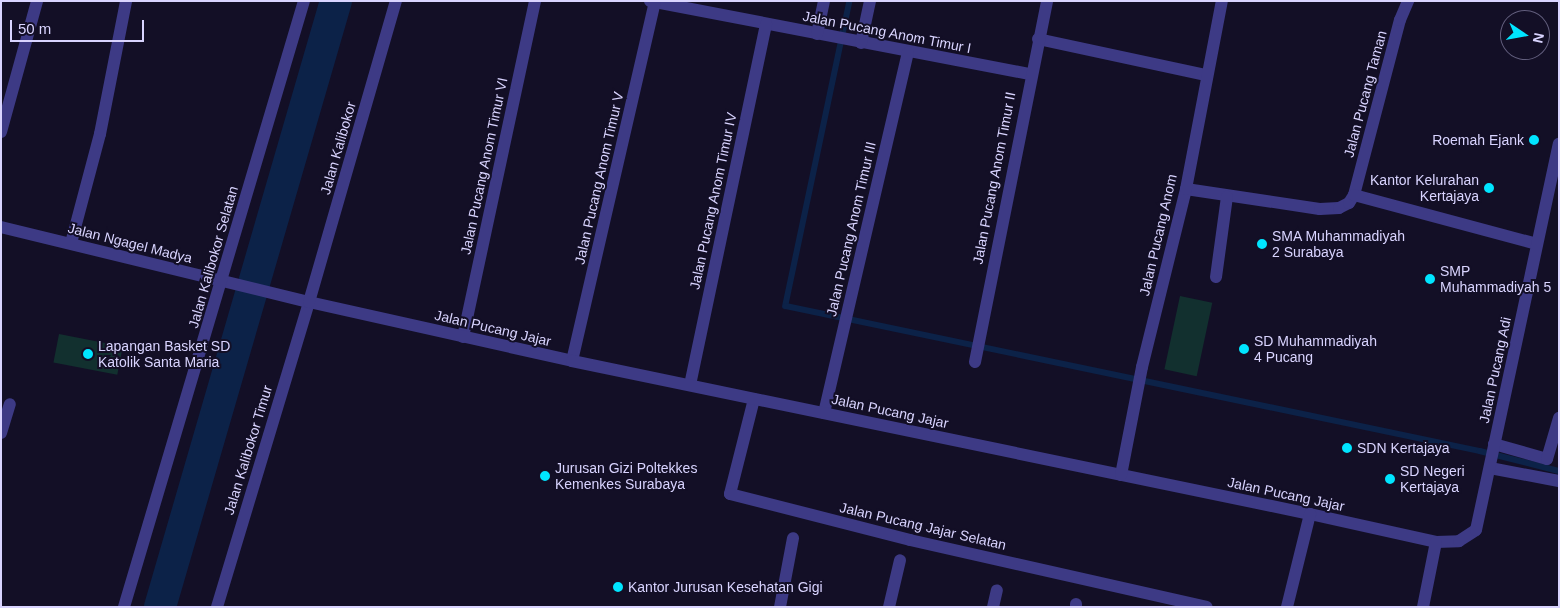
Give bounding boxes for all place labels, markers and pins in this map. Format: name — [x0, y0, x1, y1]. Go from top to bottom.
place label: Roemah Ejank — [1432, 132, 1524, 148]
marker: Roemah Ejank — [1528, 134, 1540, 146]
place label: Kantor Kelurahan Kertajaya — [1370, 172, 1479, 204]
marker: Kantor Kelurahan Kertajaya — [1483, 182, 1495, 194]
place label: SMA Muhammadiyah 2 Surabaya — [1272, 228, 1406, 260]
marker: SMA Muhammadiyah 2 Surabaya — [1256, 238, 1268, 250]
place label: SMP Muhammadiyah 5 — [1440, 263, 1551, 296]
marker: SMP Muhammadiyah 5 — [1424, 273, 1436, 285]
place label: SD Muhammadiyah 4 Pucang — [1254, 333, 1377, 366]
place label: Lapangan Basket SD Katolik Santa Maria — [98, 338, 230, 371]
marker: SD Muhammadiyah 4 Pucang — [1238, 343, 1250, 355]
marker: Lapangan Basket SD Katolik Santa Maria — [82, 348, 94, 360]
place label: SDN Kertajaya — [1357, 440, 1450, 456]
marker: SDN Kertajaya — [1341, 442, 1353, 454]
place label: Jurusan Gizi Poltekkes Kemenkes Surabaya — [555, 460, 697, 492]
place label: SD Negeri Kertajaya — [1400, 463, 1465, 496]
marker: Jurusan Gizi Poltekkes Kemenkes Surabaya — [539, 470, 551, 482]
marker: SD Negeri Kertajaya — [1384, 473, 1396, 485]
place label: Kantor Jurusan Kesehatan Gigi — [628, 579, 823, 595]
marker: Kantor Jurusan Kesehatan Gigi — [612, 581, 624, 593]

